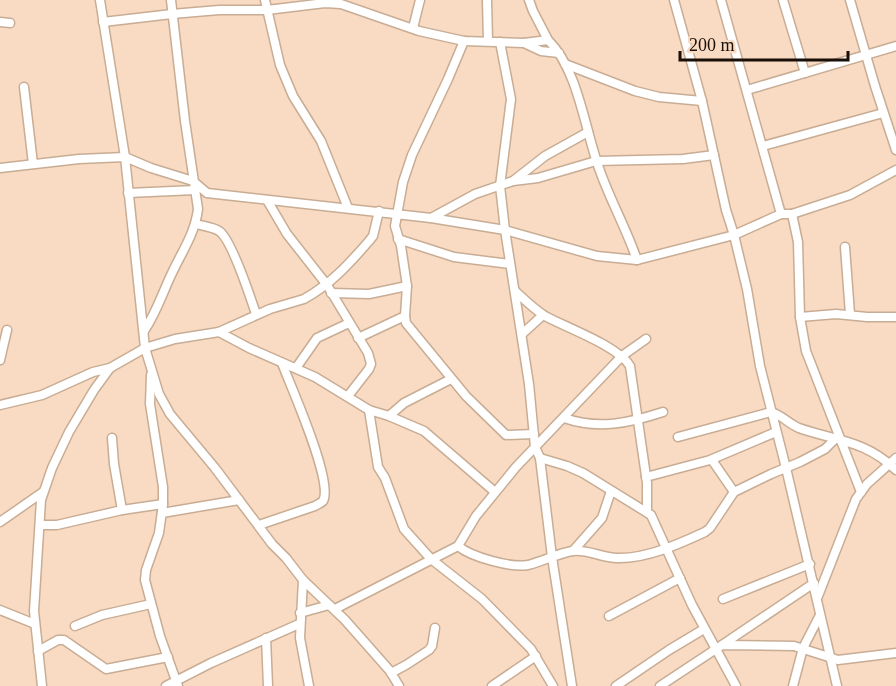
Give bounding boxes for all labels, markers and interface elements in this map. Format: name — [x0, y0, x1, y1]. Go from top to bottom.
scale bar — [680, 24, 848, 62]
text: 200 m — [689, 35, 735, 55]

